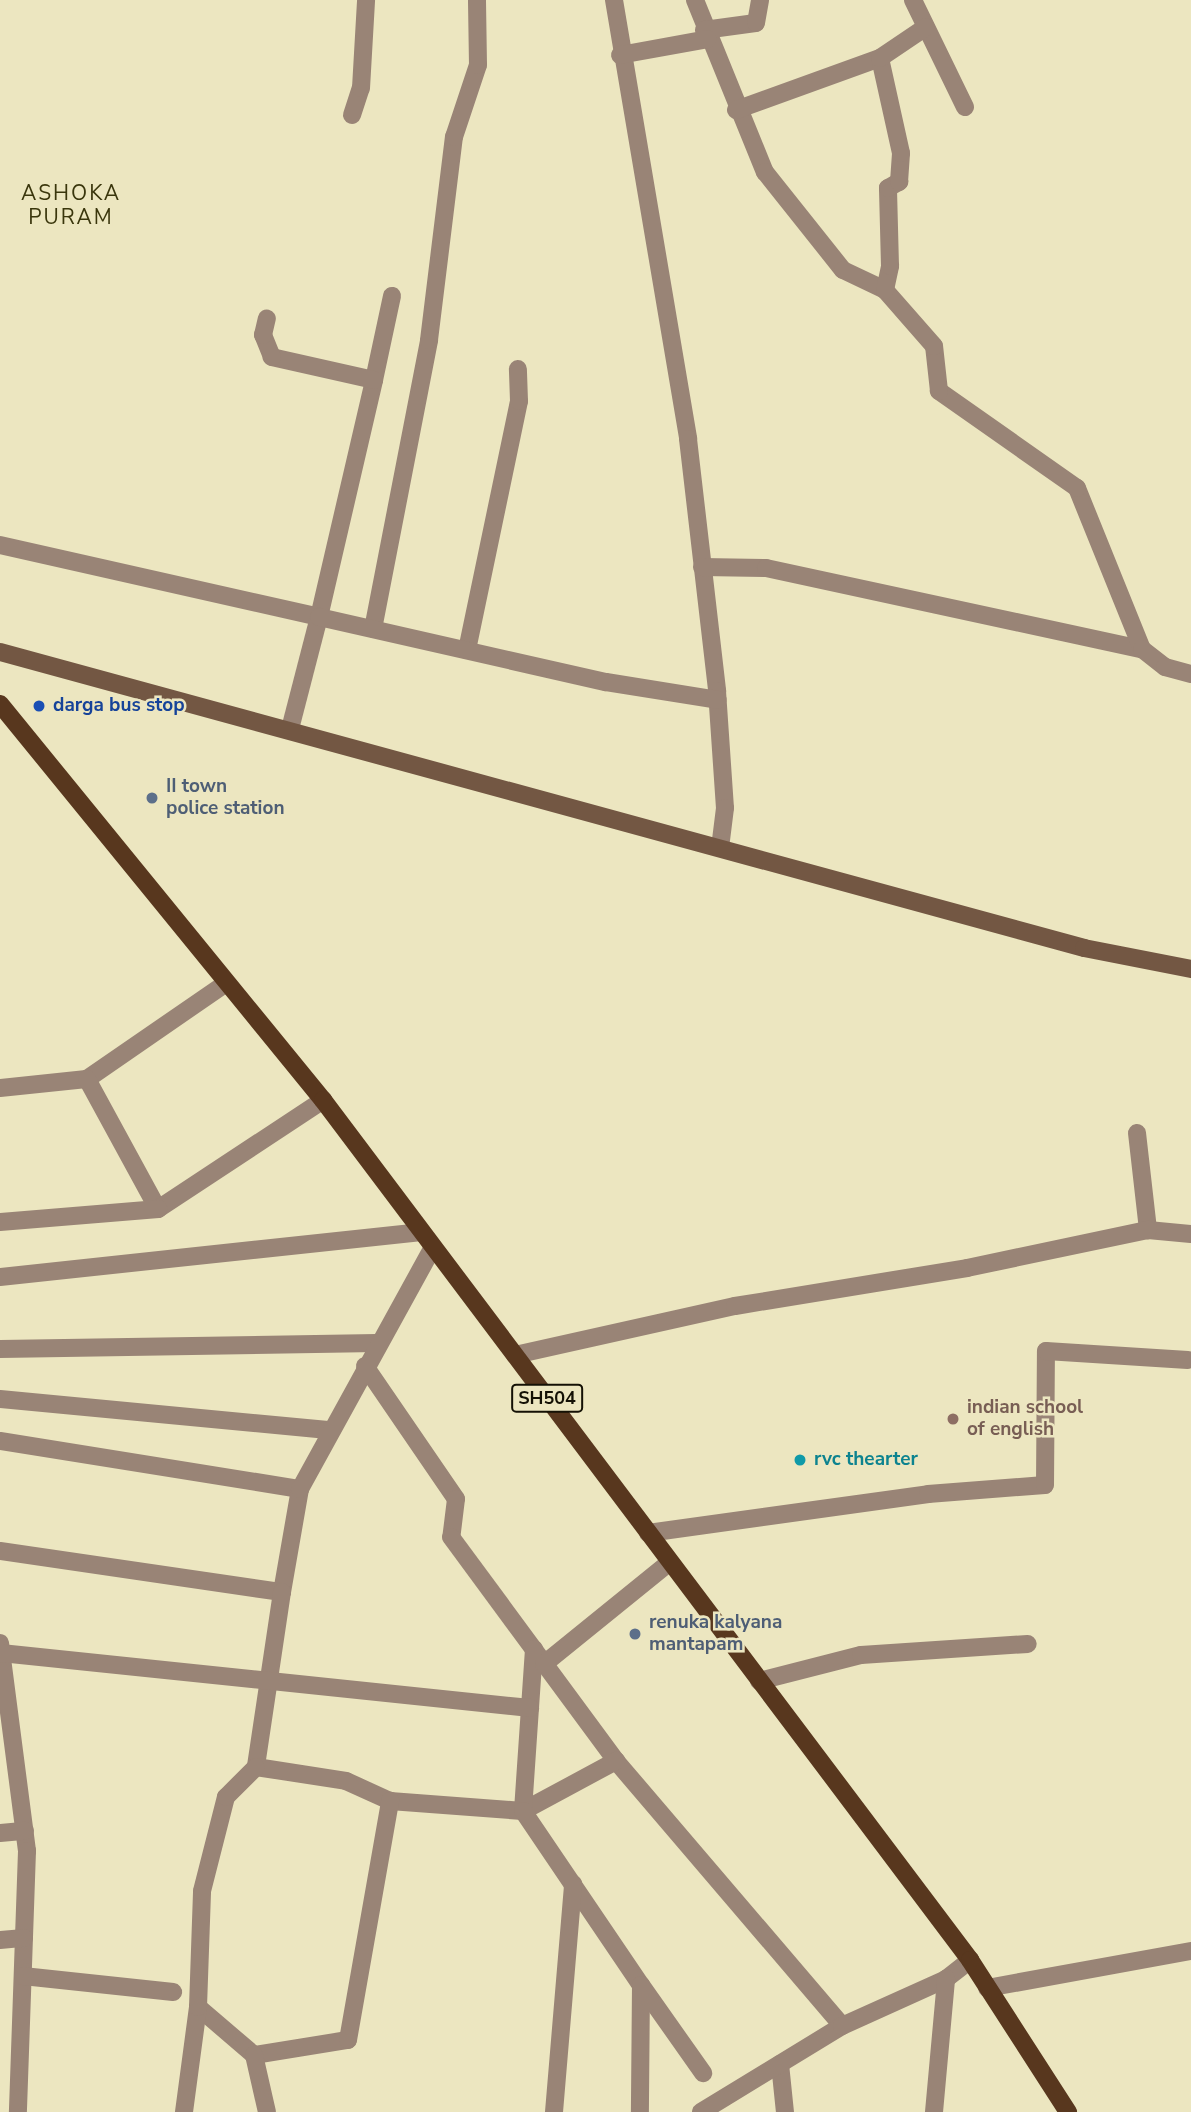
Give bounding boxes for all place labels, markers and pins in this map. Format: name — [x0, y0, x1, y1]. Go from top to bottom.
place label: darga bus stop — [53, 695, 185, 717]
marker: darga bus stop — [31, 698, 47, 714]
place label: II town police station — [166, 776, 285, 820]
marker: II town police station — [144, 790, 160, 806]
place label: indian school of english — [967, 1397, 1083, 1441]
marker: indian school of english — [945, 1411, 961, 1427]
place label: rvc thearter — [814, 1449, 918, 1471]
marker: rvc thearter — [792, 1452, 808, 1468]
place label: renuka kalyana mantapam — [649, 1612, 782, 1656]
marker: renuka kalyana mantapam — [627, 1626, 643, 1642]

